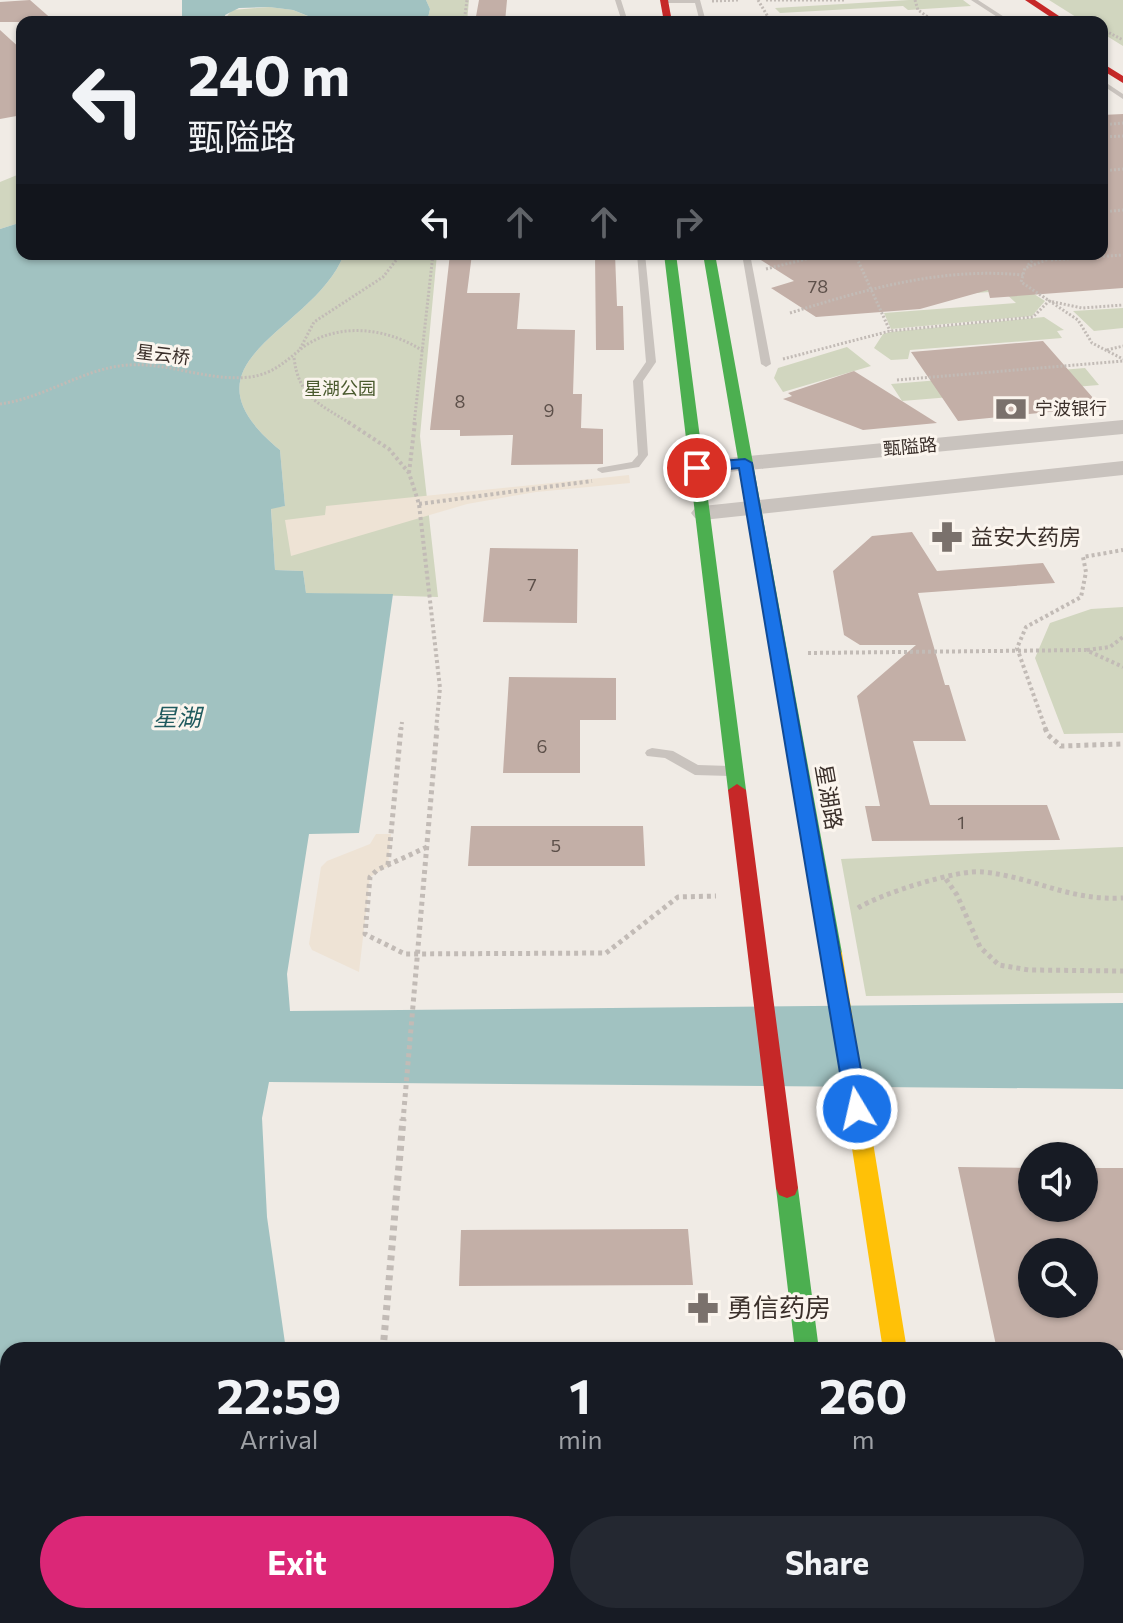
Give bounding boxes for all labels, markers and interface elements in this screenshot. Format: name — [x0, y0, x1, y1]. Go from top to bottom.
text: 240 m — [188, 39, 350, 108]
icon: left — [56, 48, 160, 152]
text: 甄隘路 — [188, 113, 296, 157]
icon: left — [414, 200, 458, 244]
icon: ahead — [498, 200, 542, 244]
icon: ahead — [582, 200, 626, 244]
icon: right — [666, 200, 710, 244]
house number: 78 — [808, 275, 828, 297]
street label: 星云桥 — [135, 340, 191, 368]
park label: 星湖公园 — [304, 377, 376, 399]
house number: 8 — [455, 390, 466, 412]
bank icon: 宁波银行 — [994, 392, 1028, 426]
place label: 宁波银行 — [1035, 397, 1107, 419]
house number: 9 — [544, 399, 554, 421]
street label: 甄隘路 — [882, 433, 938, 459]
pin — [663, 434, 731, 502]
icon: arrive — [675, 446, 719, 490]
pharmacy icon: 益安大药房 — [930, 520, 964, 554]
place label: 益安大药房 — [971, 523, 1081, 550]
house number: 7 — [527, 573, 537, 595]
water label: 星湖 — [153, 702, 205, 731]
house number: 6 — [537, 735, 547, 757]
street label: 星湖路 — [810, 762, 849, 832]
house number: 1 — [957, 811, 965, 833]
house number: 5 — [551, 834, 561, 856]
position arrow — [815, 1067, 899, 1151]
map controls — [1018, 1142, 1098, 1318]
button: sound — [1018, 1142, 1098, 1222]
button: search — [1018, 1238, 1098, 1318]
pharmacy icon: 勇信药房 — [686, 1291, 720, 1325]
place label: 勇信药房 — [727, 1291, 831, 1322]
text: 22:59 — [217, 1365, 341, 1424]
text: 1 — [569, 1365, 591, 1424]
text: 260 — [819, 1365, 907, 1424]
text: Arrival — [240, 1423, 318, 1454]
text: min — [558, 1423, 602, 1454]
text: m — [852, 1423, 874, 1454]
button: Exit — [40, 1516, 554, 1608]
button: Share — [570, 1516, 1084, 1608]

